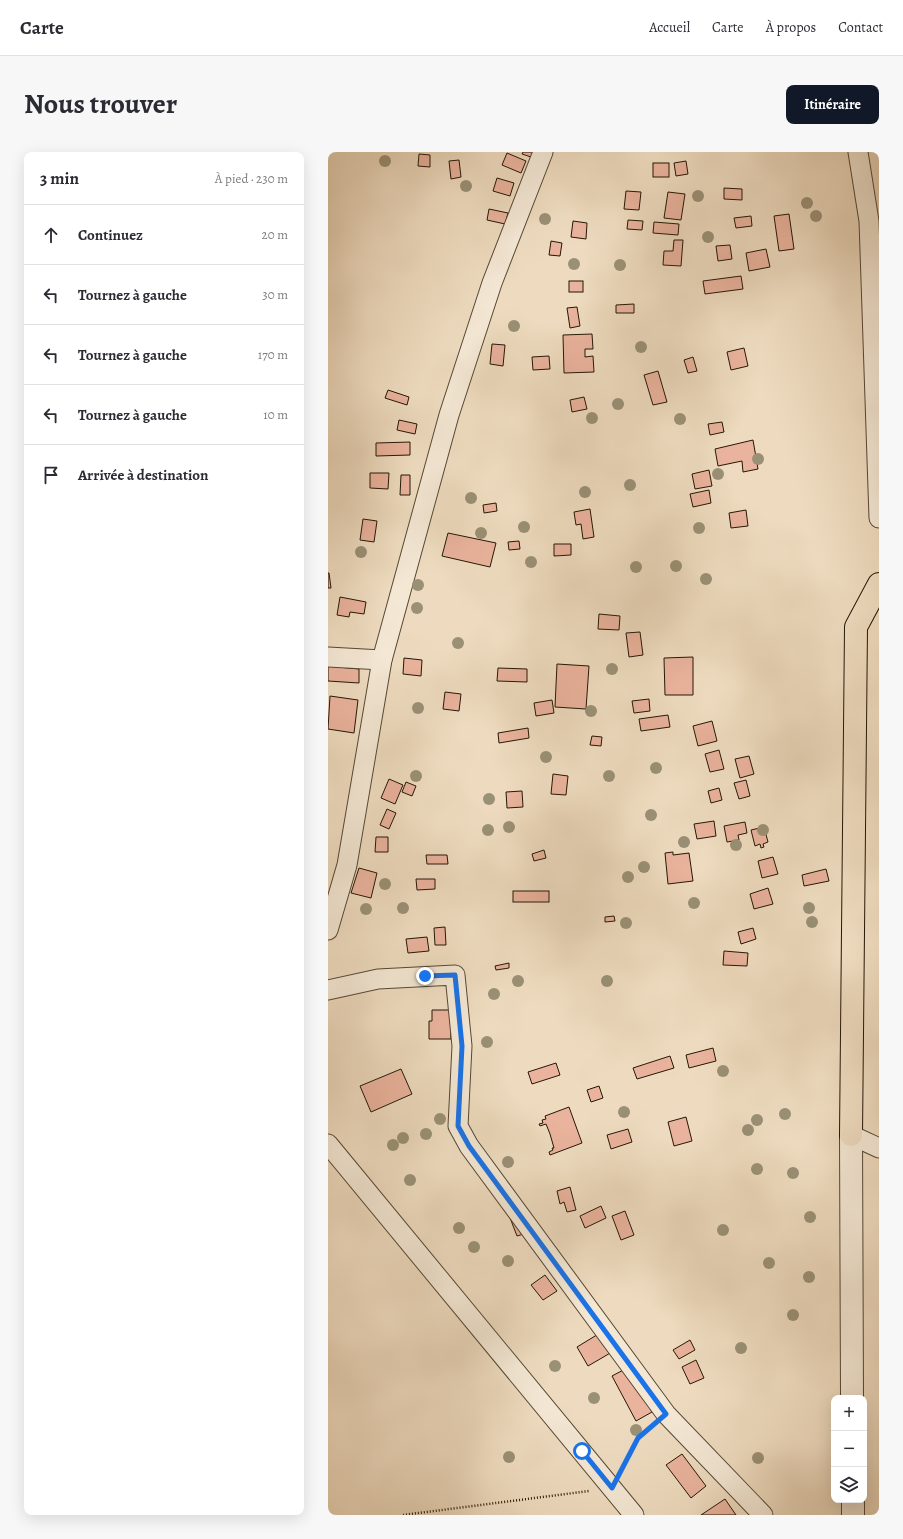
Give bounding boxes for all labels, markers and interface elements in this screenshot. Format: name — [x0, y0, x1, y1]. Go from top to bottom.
text: Carte — [20, 15, 64, 41]
text: Accueil — [649, 18, 690, 37]
text: Carte — [712, 18, 744, 37]
text: À propos — [766, 18, 816, 37]
text: Contact — [838, 18, 883, 37]
text: Nous trouver — [24, 85, 177, 123]
button: Itinéraire — [786, 85, 879, 124]
text: 3 min — [40, 167, 79, 190]
text: À pied · 230 m — [215, 170, 288, 187]
icon: ahead — [40, 224, 62, 246]
text: Continuez — [78, 225, 143, 245]
text: 20 m — [262, 226, 288, 243]
icon: left — [40, 284, 62, 306]
text: Tournez à gauche — [78, 285, 187, 305]
text: 30 m — [262, 286, 288, 303]
icon: left — [40, 344, 62, 366]
text: Tournez à gauche — [78, 345, 187, 365]
text: 170 m — [258, 346, 288, 363]
icon: left — [40, 404, 62, 426]
text: Tournez à gauche — [78, 405, 187, 425]
text: 10 m — [263, 406, 288, 423]
icon: arrive — [40, 464, 62, 486]
text: Arrivée à destination — [78, 465, 209, 485]
route end — [416, 967, 434, 985]
map controls — [831, 1395, 867, 1503]
button: + — [831, 1395, 867, 1431]
button: − — [831, 1431, 867, 1467]
route start — [573, 1442, 591, 1460]
button: layers — [831, 1467, 867, 1503]

